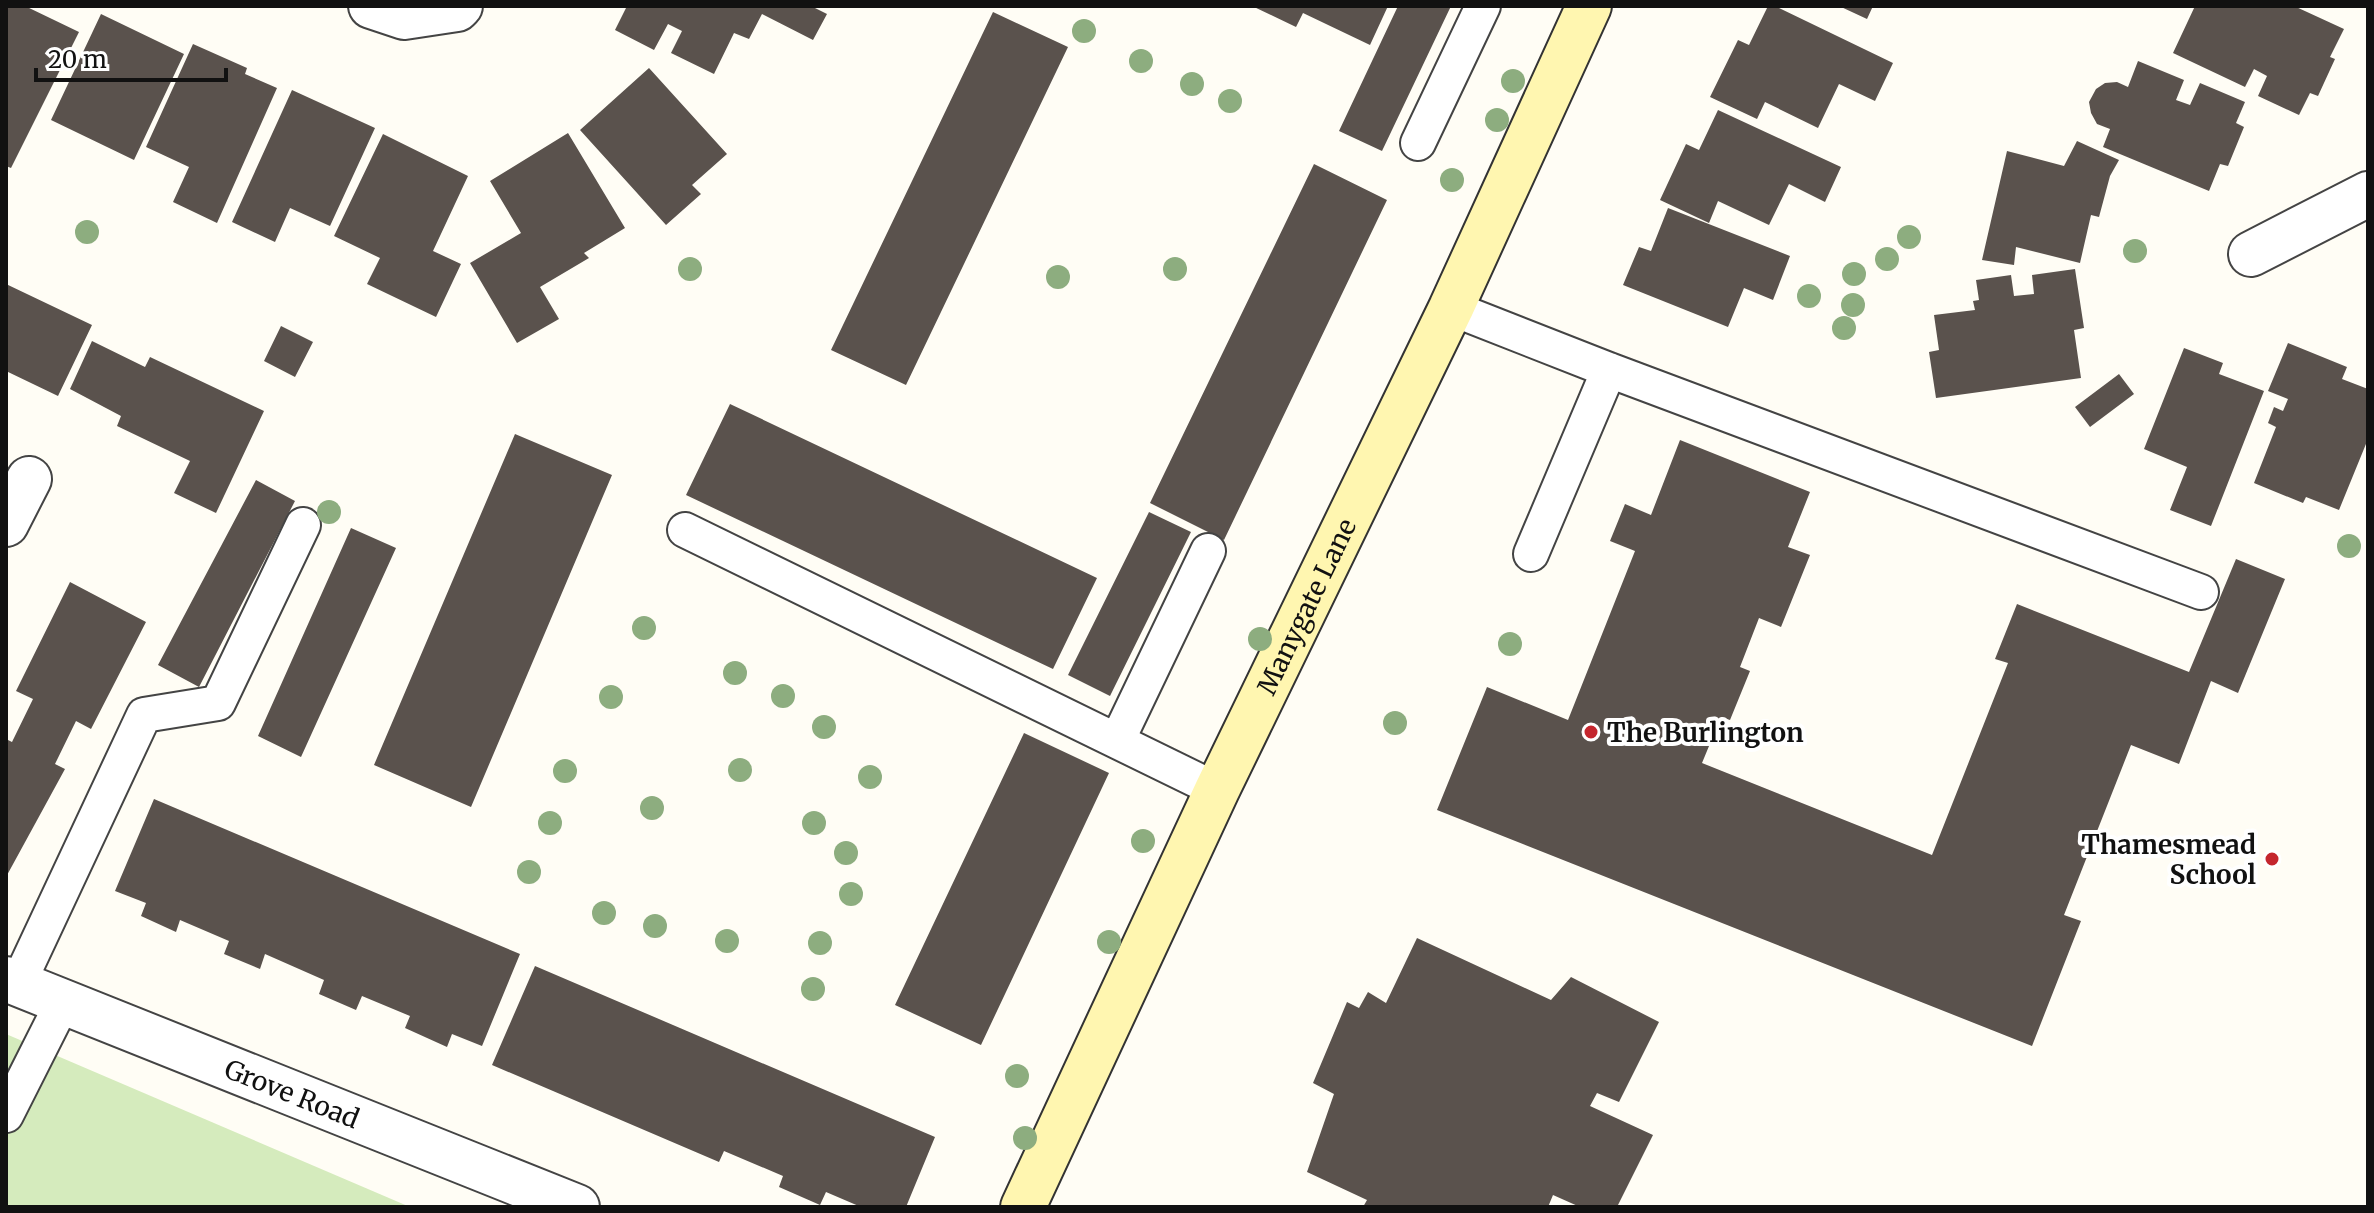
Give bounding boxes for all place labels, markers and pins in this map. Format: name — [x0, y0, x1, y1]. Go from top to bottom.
place label: The Burlington — [1607, 716, 1804, 749]
marker: The Burlington — [1582, 723, 1600, 741]
place label: Thamesmead School — [2081, 828, 2256, 891]
marker: Thamesmead School — [2263, 850, 2281, 868]

